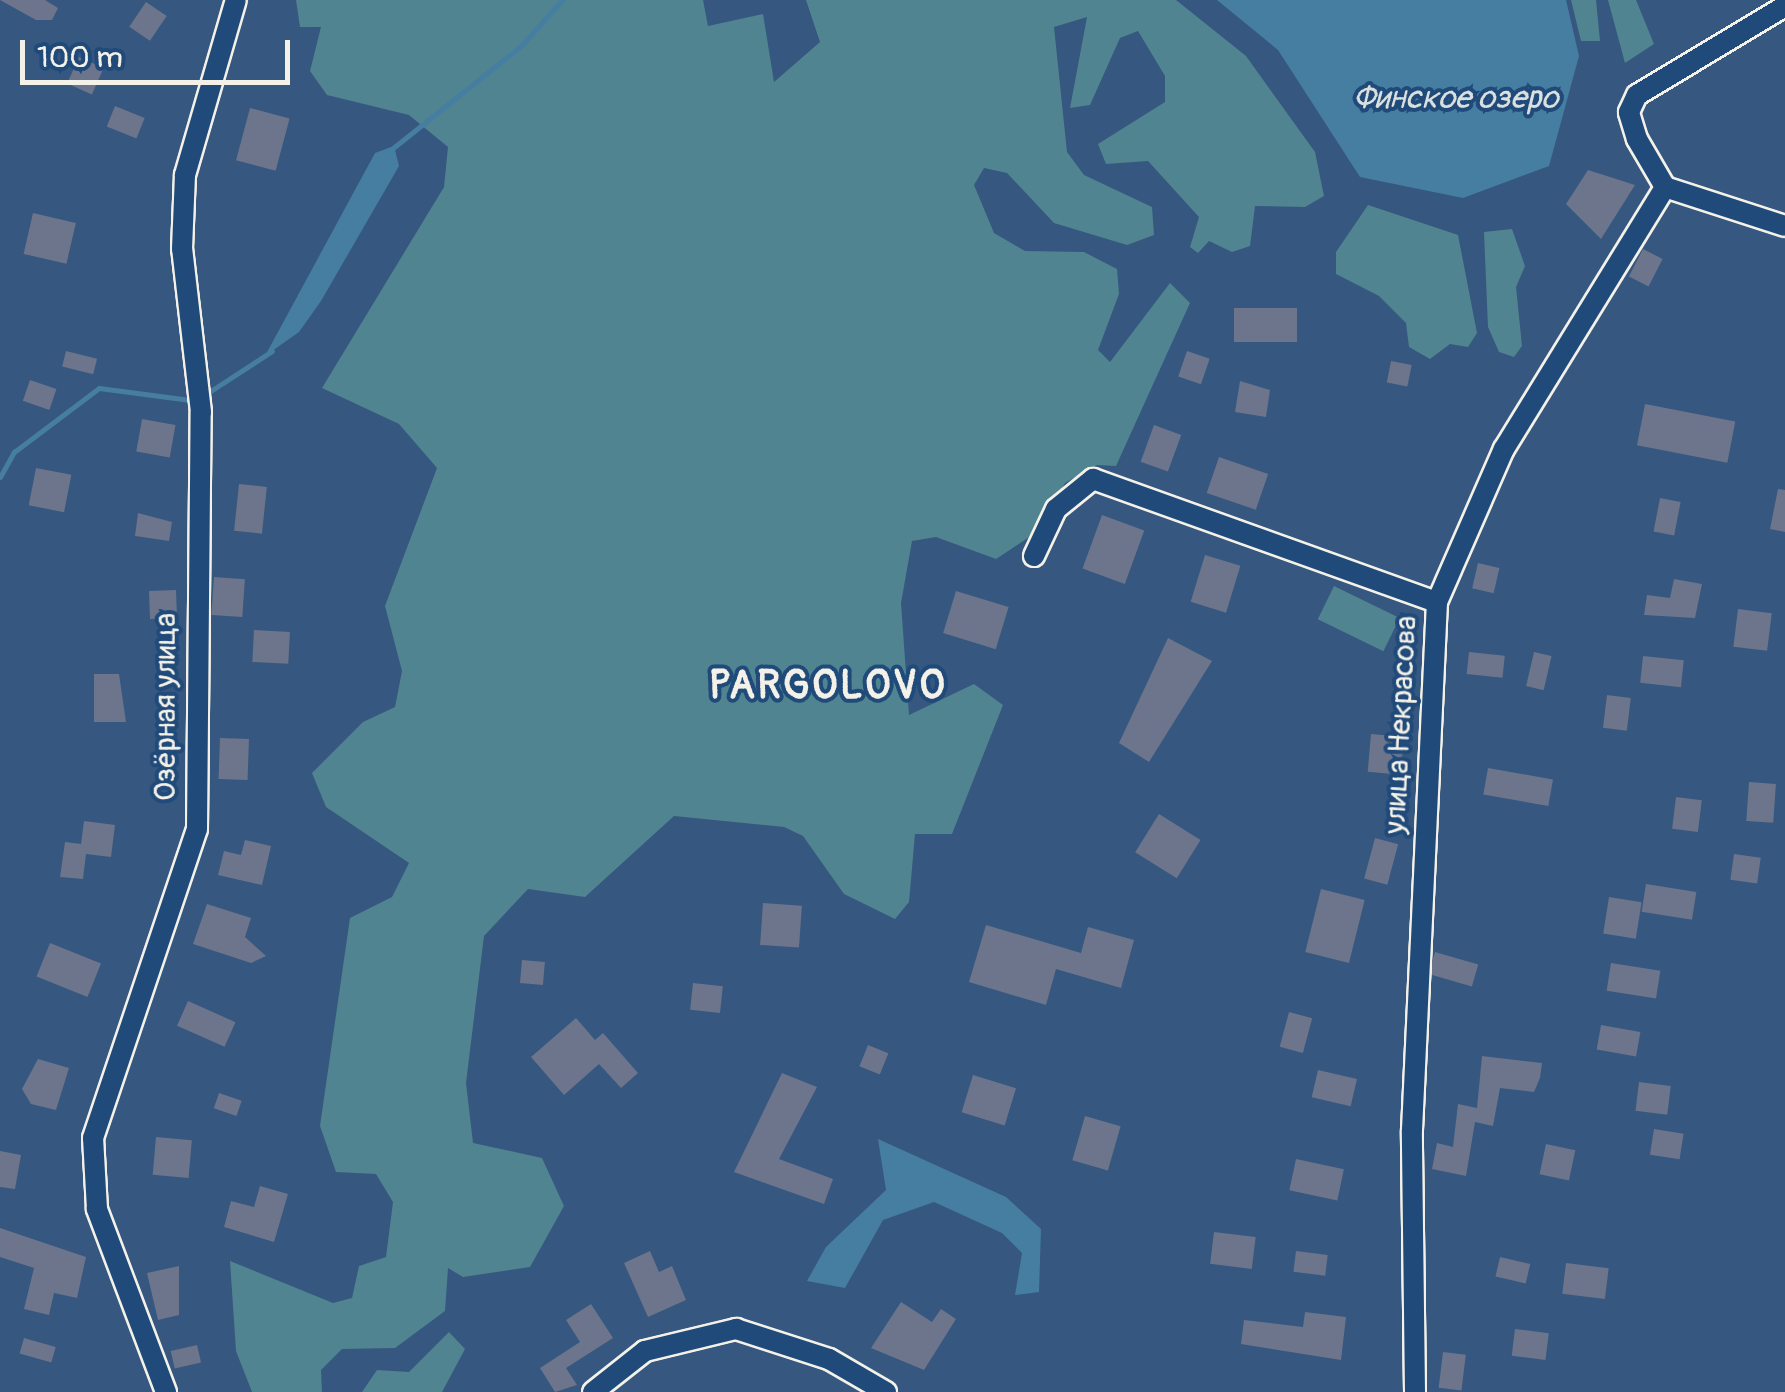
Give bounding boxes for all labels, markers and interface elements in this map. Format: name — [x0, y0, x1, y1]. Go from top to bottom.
scale bar — [25, 20, 295, 82]
text: 100 m — [37, 39, 123, 76]
water label: Финское озеро — [1354, 79, 1558, 117]
street label: Озёрная улица — [148, 613, 184, 801]
street label: улица Некрасова — [1377, 615, 1425, 835]
district label: PARGOLOVO — [709, 662, 947, 710]

